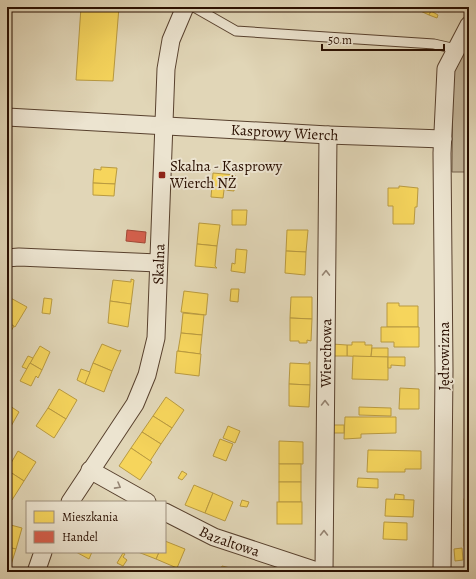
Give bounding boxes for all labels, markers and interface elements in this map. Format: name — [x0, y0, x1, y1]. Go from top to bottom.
scale bar — [322, 26, 444, 52]
text: 50 m — [328, 32, 352, 48]
street label: Kasprowy Wierch — [230, 120, 339, 145]
place label: Skalna - Kasprowy Wierch NŻ — [169, 156, 282, 193]
marker: Skalna - Kasprowy Wierch NŻ — [157, 170, 167, 180]
street label: Skalna — [148, 243, 169, 285]
one-way arrow — [322, 270, 330, 276]
street label: Wierchowa — [316, 318, 336, 389]
street label: Jędrowizna — [434, 322, 454, 390]
one-way arrow — [321, 400, 329, 406]
one-way arrow — [114, 482, 122, 489]
legend — [26, 501, 166, 553]
text: Mieszkania — [62, 509, 118, 525]
street label: Bazaltowa — [196, 521, 262, 561]
text: Handel — [62, 529, 98, 545]
one-way arrow — [320, 530, 328, 536]

